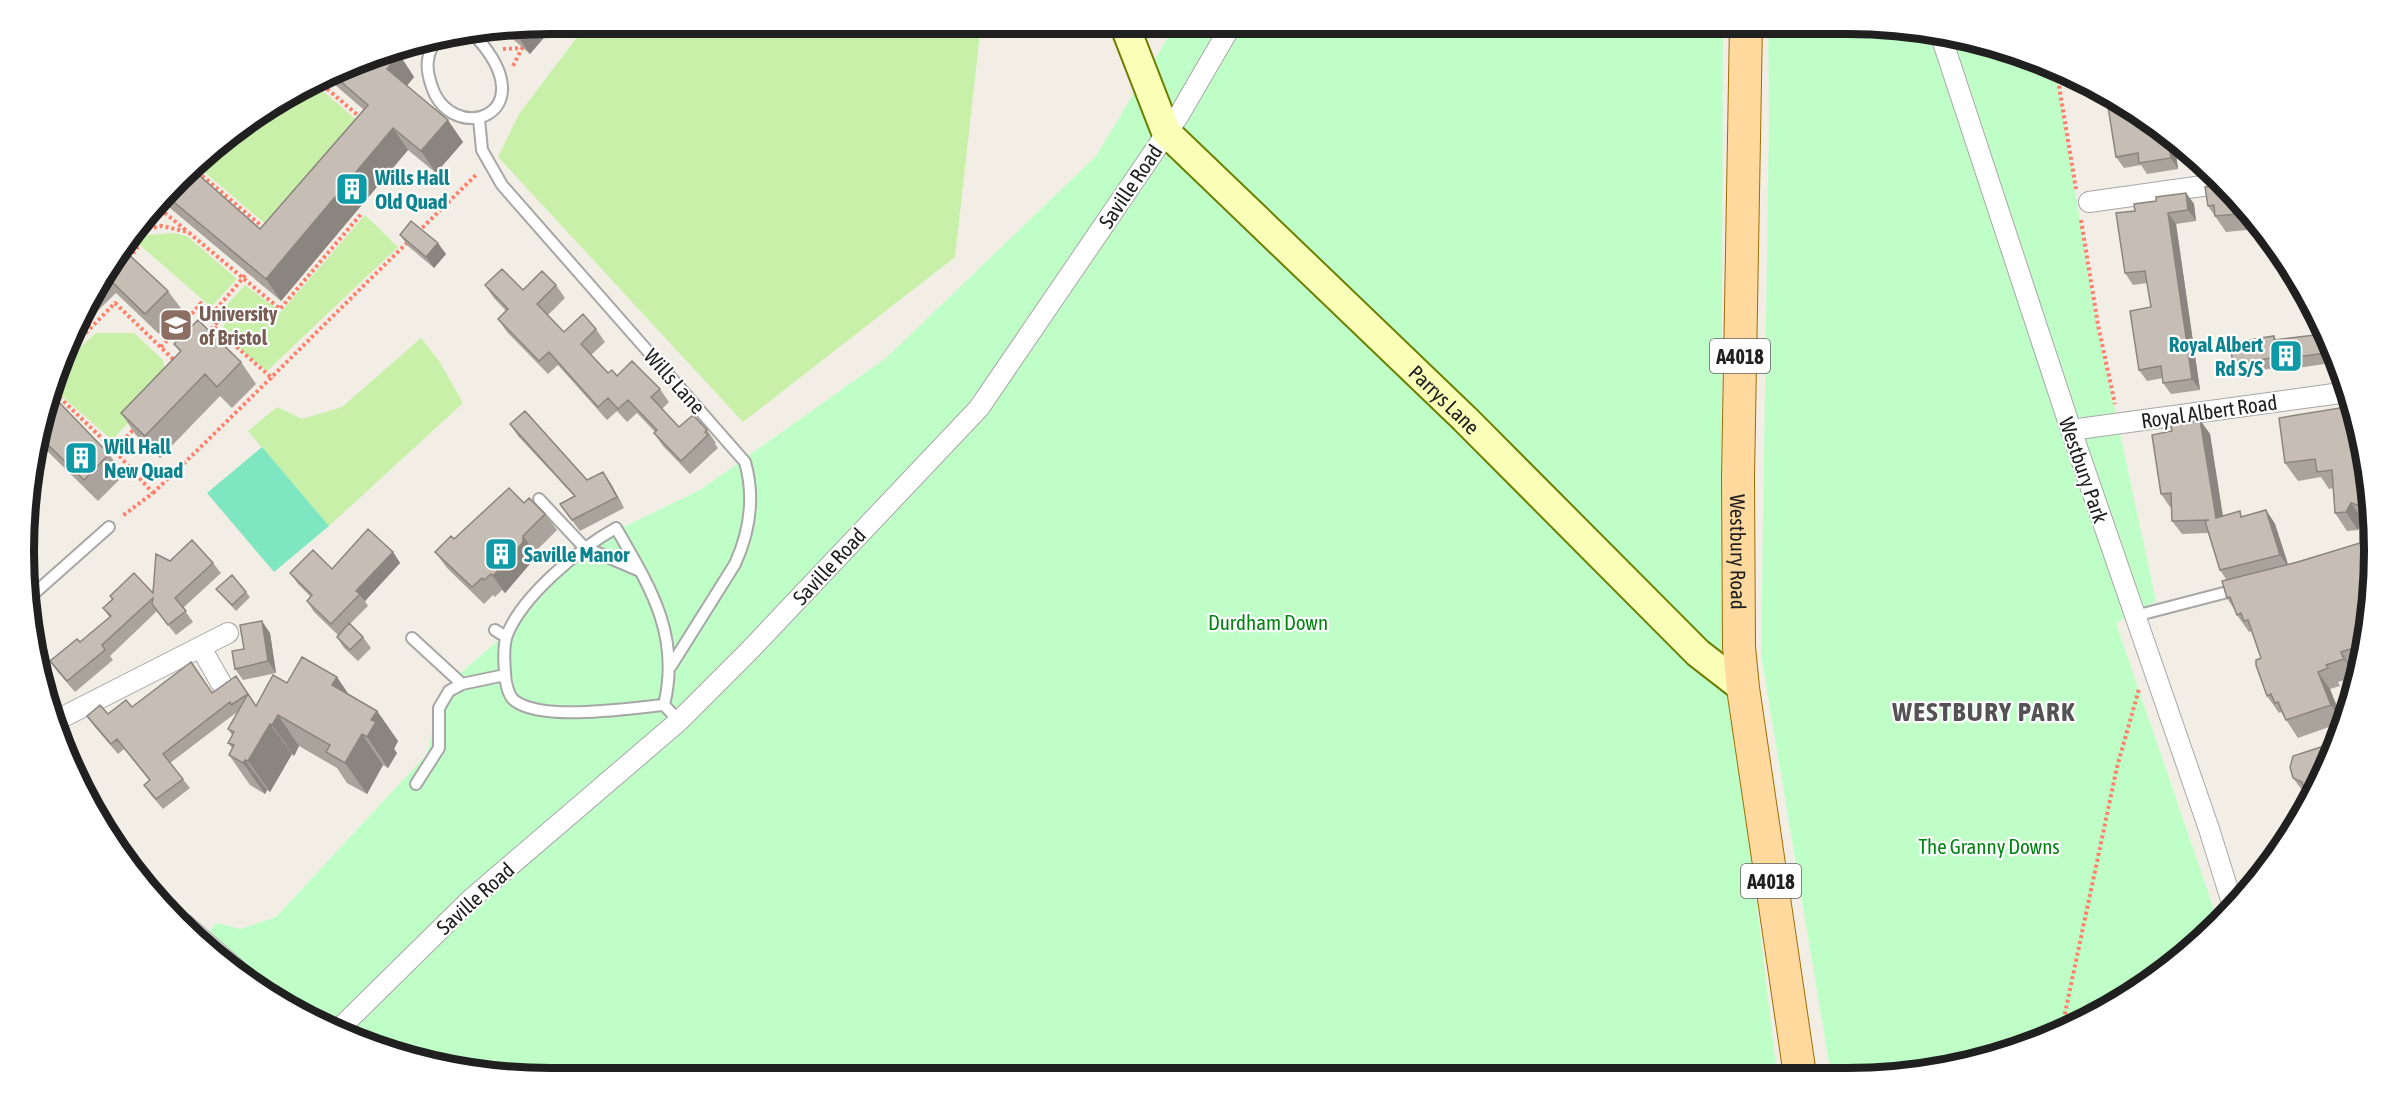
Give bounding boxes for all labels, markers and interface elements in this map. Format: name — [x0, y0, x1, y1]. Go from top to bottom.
street label: Saville Road — [1093, 140, 1167, 232]
place label: Wills Hall Old Quad — [374, 165, 450, 213]
building icon: Wills Hall Old Quad — [334, 171, 370, 207]
place label: University of Bristol — [199, 301, 278, 349]
school or university icon: University of Bristol — [158, 307, 194, 343]
place label: Royal Albert Rd S/S — [2169, 332, 2263, 380]
building icon: Royal Albert Rd S/S — [2268, 338, 2304, 374]
road number: A4018 — [1710, 339, 1770, 373]
street label: Wills Lane — [640, 344, 710, 418]
street label: Parrys Lane — [1404, 360, 1485, 439]
street label: Royal Albert Road — [2139, 390, 2279, 432]
street label: Westbury Park — [2055, 414, 2113, 526]
place label: Will Hall New Quad — [103, 434, 183, 482]
building icon: Will Hall New Quad — [63, 440, 99, 476]
street label: Westbury Road — [1726, 494, 1751, 610]
street label: Saville Road — [788, 523, 870, 609]
building icon: Saville Manor — [483, 536, 519, 572]
place label: Saville Manor — [524, 542, 630, 566]
park label: Durdham Down — [1208, 610, 1328, 634]
district label: WESTBURY PARK — [1891, 696, 2076, 727]
park label: The Granny Downs — [1918, 834, 2060, 858]
street label: Saville Road — [431, 857, 519, 939]
road number: A4018 — [1741, 864, 1801, 898]

